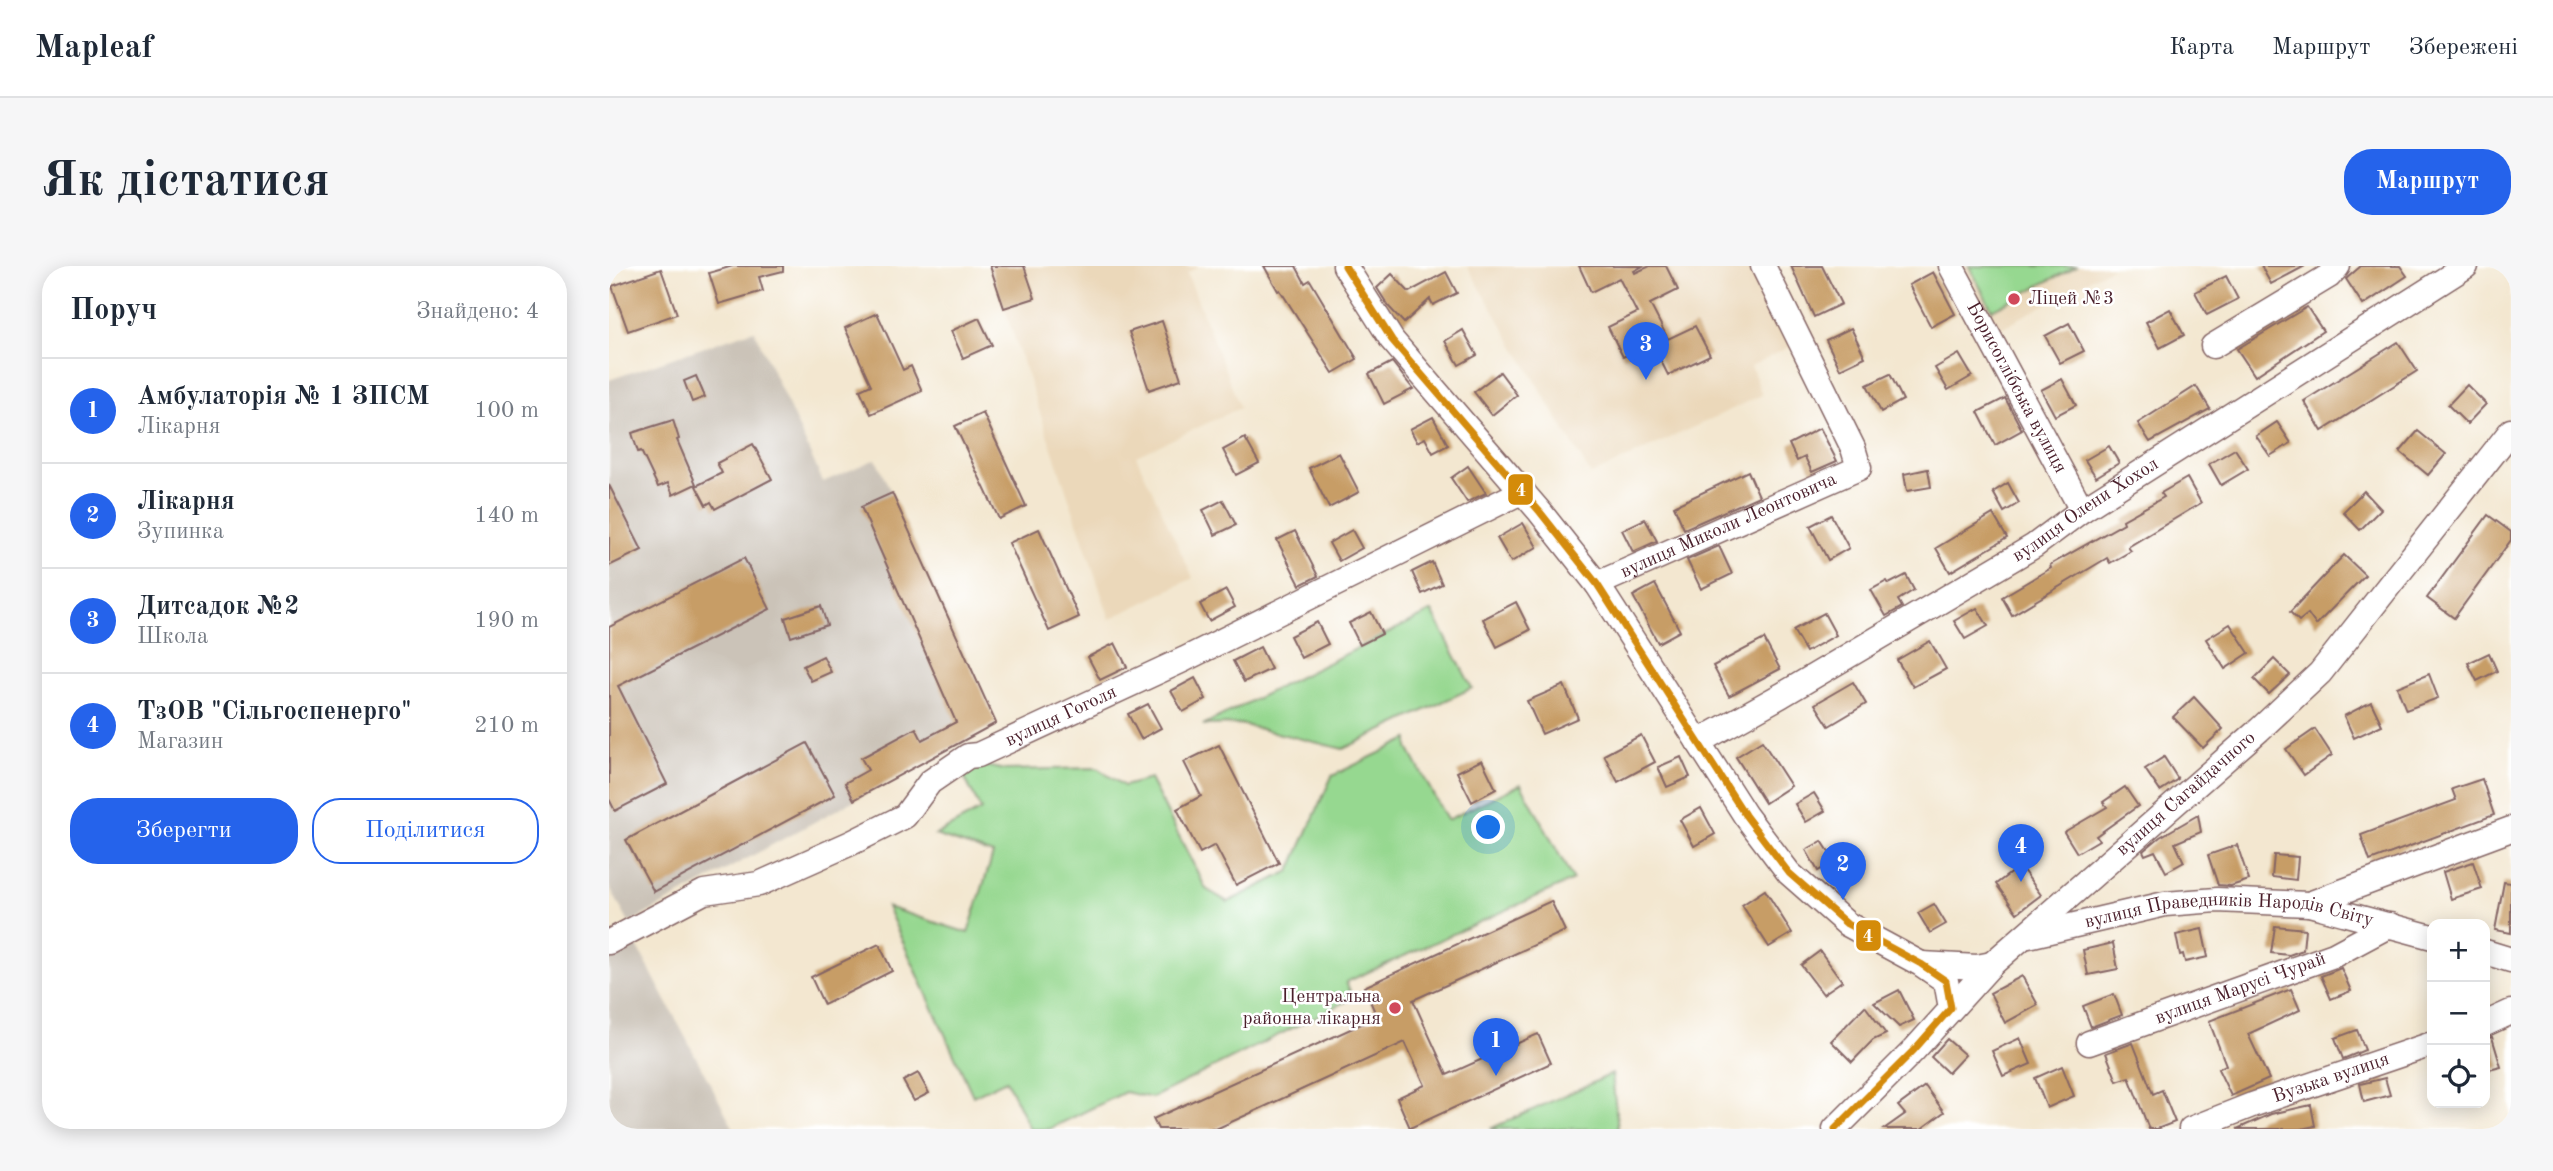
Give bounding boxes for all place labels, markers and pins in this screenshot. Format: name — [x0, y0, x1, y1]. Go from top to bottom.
place label: Ліцей №3 — [2028, 290, 2114, 309]
marker: Ліцей №3 — [2006, 291, 2022, 307]
pin: 3 — [1623, 322, 1669, 380]
pin: 4 — [1998, 824, 2044, 882]
pin: 2 — [1820, 842, 1866, 900]
place label: Центральна районна лікарня — [1243, 988, 1382, 1029]
marker: Центральна районна лікарня — [1387, 1000, 1403, 1016]
pin: 1 — [1473, 1018, 1519, 1076]

